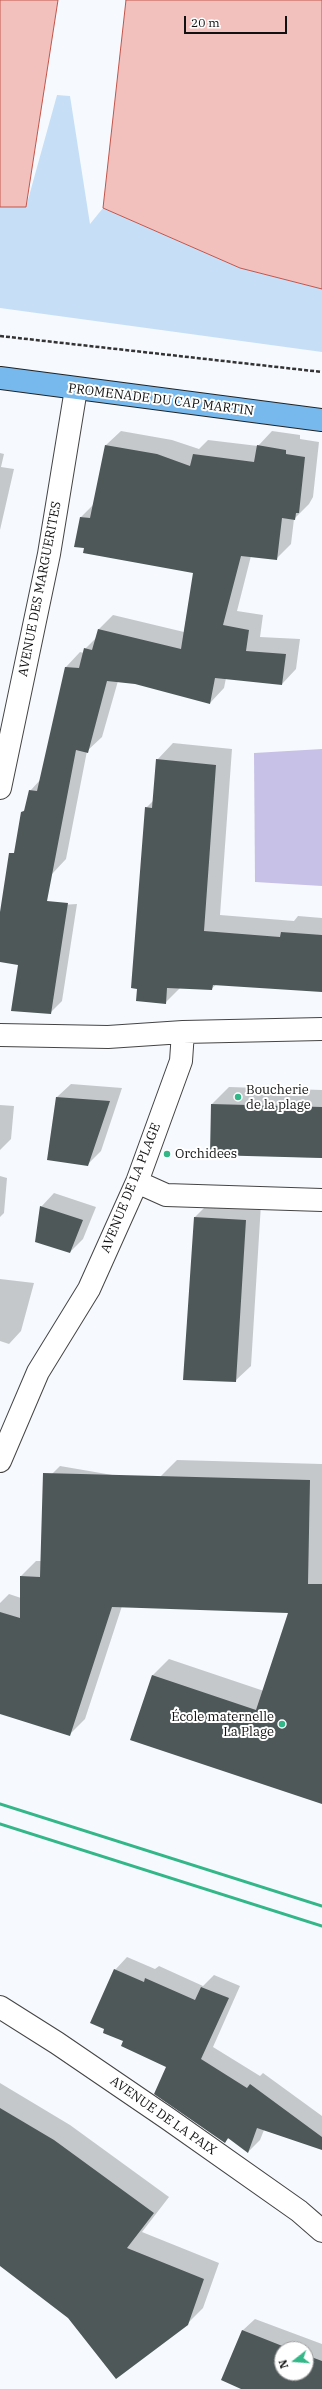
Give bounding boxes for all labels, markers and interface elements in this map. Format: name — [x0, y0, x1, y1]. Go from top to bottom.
scale bar — [186, 8, 289, 34]
text: 20 m — [191, 15, 220, 30]
street label: PROMENADE DU CAP MARTIN — [67, 381, 255, 419]
street label: AVENUE DES MARGUERITES — [15, 500, 65, 678]
place label: Boucherie de la plage — [246, 1082, 311, 1113]
marker: Boucherie de la plage — [233, 1092, 243, 1102]
street label: AVENUE DE LA PLAGE — [98, 1121, 164, 1255]
place label: Orchidees — [175, 1146, 237, 1162]
marker: Orchidees — [162, 1149, 172, 1159]
place label: École maternelle La Plage — [171, 1709, 274, 1740]
marker: École maternelle La Plage — [277, 1719, 287, 1729]
street label: AVENUE DE LA PAIX — [107, 2073, 219, 2159]
north arrow — [274, 2341, 314, 2381]
text: N — [276, 2358, 291, 2370]

